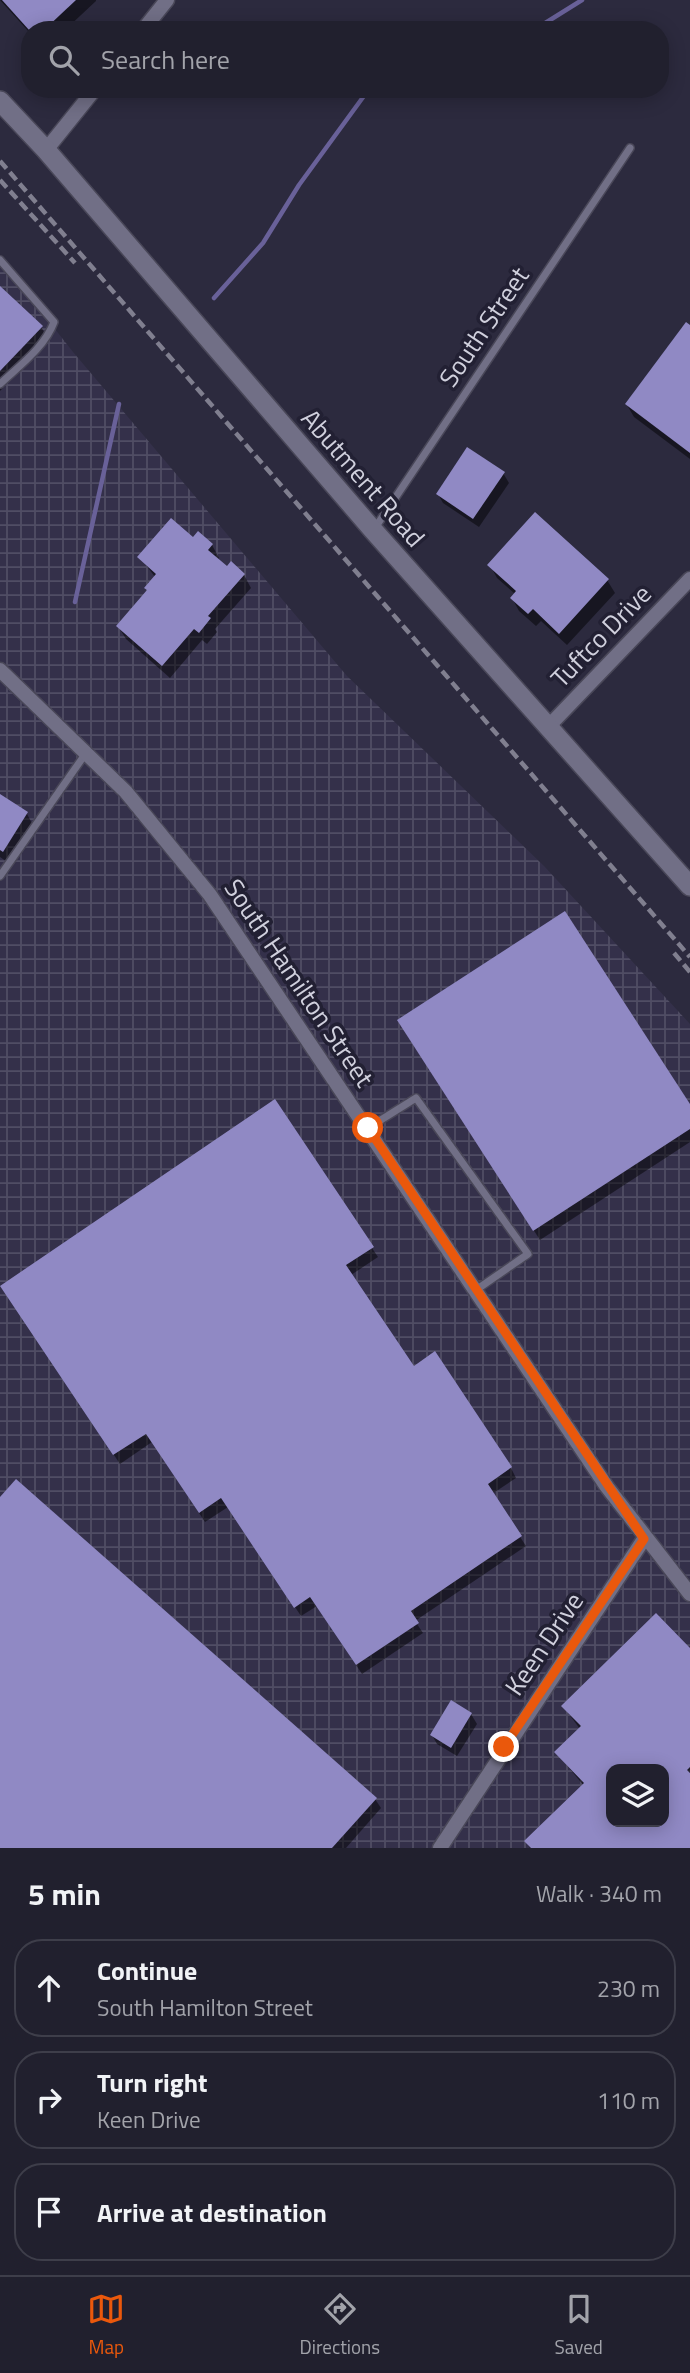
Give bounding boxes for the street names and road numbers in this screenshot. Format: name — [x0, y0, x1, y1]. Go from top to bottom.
street label: South Street — [429, 259, 538, 395]
street label: Abutment Road — [292, 400, 435, 555]
street label: Tuftco Drive — [541, 575, 660, 696]
street label: South Hamilton Street — [215, 871, 384, 1095]
street label: Keen Drive — [495, 1584, 593, 1703]

